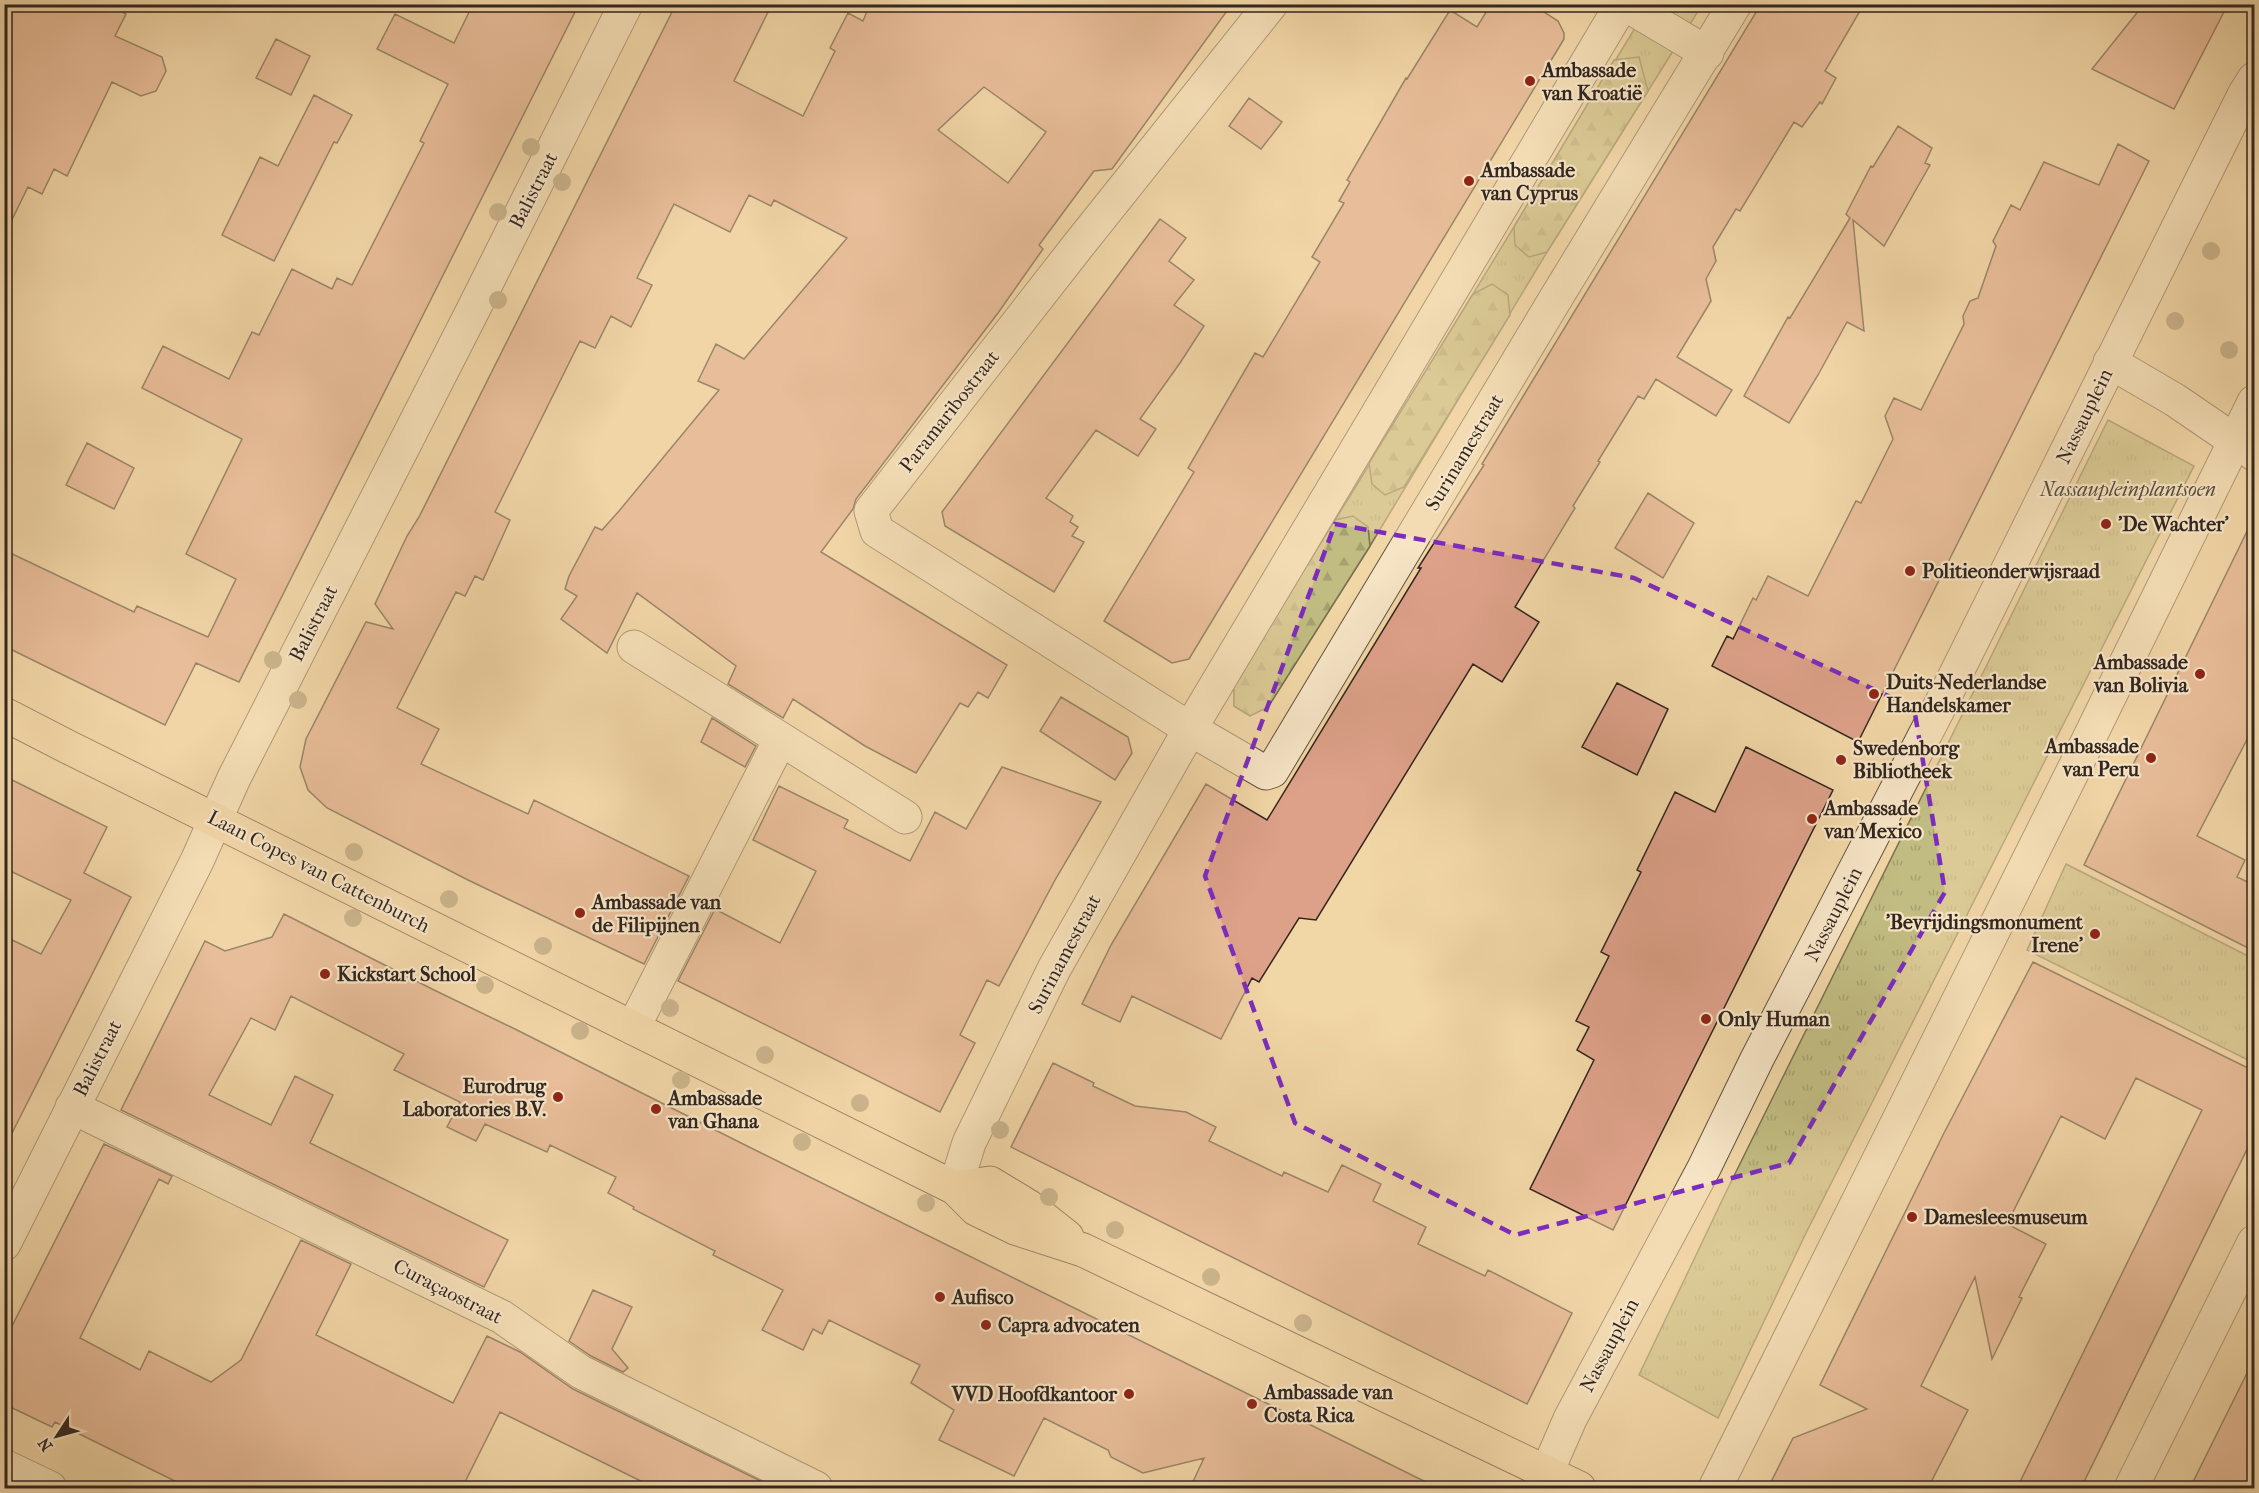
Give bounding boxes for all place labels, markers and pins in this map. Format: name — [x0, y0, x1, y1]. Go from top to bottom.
place label: Ambassade van Kroatië — [1540, 59, 1642, 105]
marker: Ambassade van Kroatië — [1523, 74, 1537, 88]
place label: Ambassade van Cyprus — [1479, 159, 1579, 205]
marker: Ambassade van Cyprus — [1462, 174, 1476, 188]
place label: 'De Wachter' — [2118, 513, 2230, 536]
marker: 'De Wachter' — [2099, 517, 2113, 531]
place label: Politieonderwijsraad — [1922, 560, 2101, 583]
marker: Politieonderwijsraad — [1903, 564, 1917, 578]
place label: Ambassade van Bolivia — [2092, 651, 2189, 697]
marker: Ambassade van Bolivia — [2193, 667, 2207, 681]
place label: Duits-Nederlandse Handelskamer — [1886, 671, 2046, 717]
marker: Duits-Nederlandse Handelskamer — [1867, 687, 1881, 701]
place label: Ambassade van Peru — [2043, 735, 2140, 781]
place label: Swedenborg Bibliotheek — [1853, 737, 1961, 783]
marker: Ambassade van Peru — [2144, 751, 2158, 765]
marker: Swedenborg Bibliotheek — [1834, 753, 1848, 767]
place label: Ambassade van Mexico — [1822, 797, 1922, 843]
marker: Ambassade van Mexico — [1805, 812, 1819, 826]
place label: Ambassade van de Filipijnen — [590, 891, 721, 937]
marker: Ambassade van de Filipijnen — [573, 906, 587, 920]
place label: 'Bevrijdingsmonument Irene' — [1886, 911, 2084, 957]
marker: 'Bevrijdingsmonument Irene' — [2088, 927, 2102, 941]
place label: Kickstart School — [337, 963, 476, 986]
marker: Kickstart School — [318, 967, 332, 981]
place label: Only Human — [1718, 1008, 1830, 1031]
marker: Only Human — [1699, 1012, 1713, 1026]
place label: Eurodrug Laboratories B.V. — [402, 1075, 547, 1121]
place label: Ambassade van Ghana — [666, 1087, 762, 1133]
marker: Eurodrug Laboratories B.V. — [551, 1090, 565, 1104]
marker: Ambassade van Ghana — [649, 1102, 663, 1116]
place label: Damesleesmuseum — [1924, 1206, 2088, 1229]
marker: Damesleesmuseum — [1905, 1210, 1919, 1224]
place label: Aufisco — [950, 1286, 1014, 1309]
marker: Aufisco — [933, 1290, 947, 1304]
place label: Capra advocaten — [998, 1314, 1140, 1337]
marker: Capra advocaten — [979, 1318, 993, 1332]
place label: Ambassade van Costa Rica — [1262, 1381, 1393, 1427]
place label: VVD Hoofdkantoor — [951, 1383, 1117, 1406]
marker: VVD Hoofdkantoor — [1122, 1387, 1136, 1401]
marker: Ambassade van Costa Rica — [1245, 1397, 1259, 1411]

